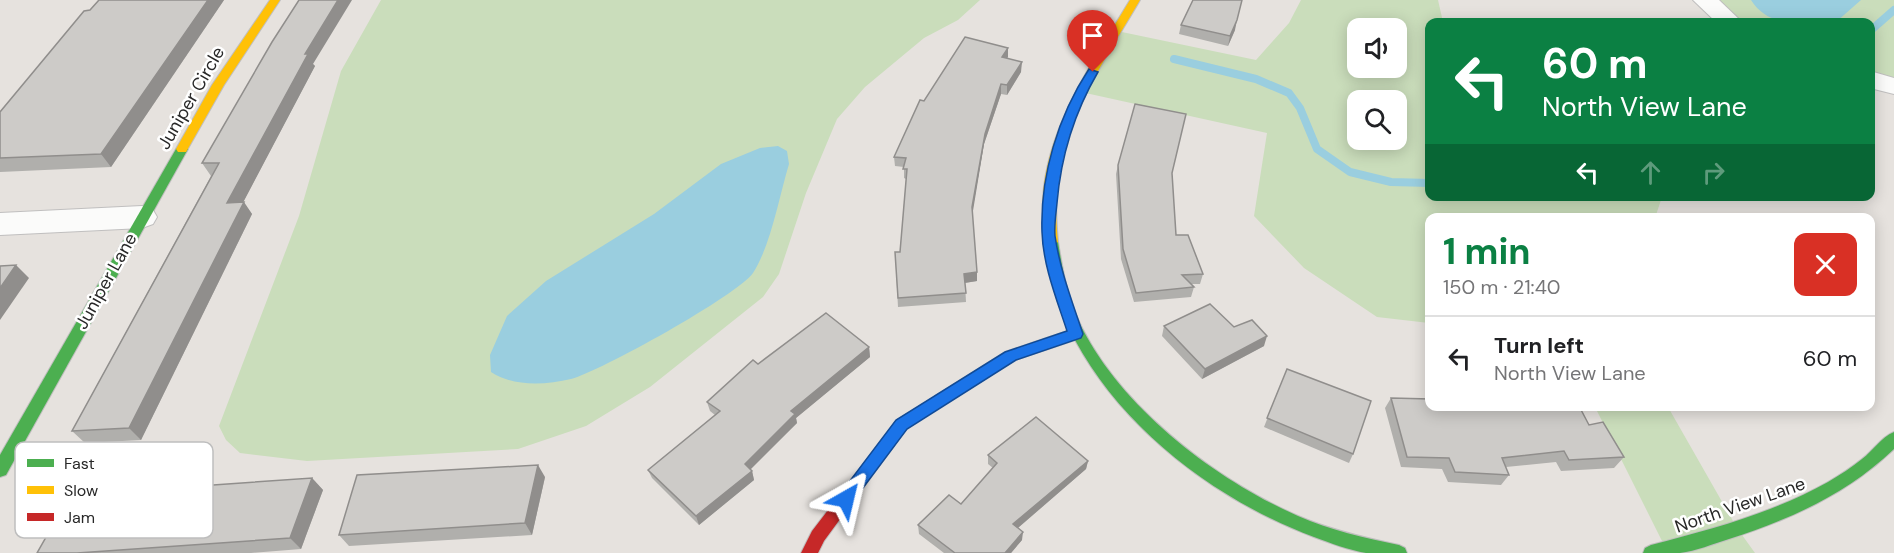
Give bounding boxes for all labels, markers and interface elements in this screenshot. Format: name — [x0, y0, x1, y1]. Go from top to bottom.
pin — [1067, 10, 1118, 72]
map controls — [1347, 18, 1407, 150]
button: sound — [1347, 18, 1407, 78]
icon: arrive — [1076, 19, 1109, 52]
text: 60 m — [1542, 36, 1648, 91]
street label: Juniper Circle — [152, 42, 230, 154]
icon: left — [1443, 42, 1521, 120]
text: North View Lane — [1542, 89, 1747, 124]
button: search — [1347, 90, 1407, 150]
icon: left — [1571, 156, 1604, 189]
icon: ahead — [1634, 156, 1667, 189]
icon: right — [1697, 156, 1730, 189]
street label: Juniper Lane — [70, 228, 142, 334]
text: 1 min — [1443, 228, 1531, 275]
button: close — [1794, 233, 1857, 296]
text: 150 m · 21:40 — [1443, 274, 1560, 300]
text: Turn left — [1494, 331, 1584, 360]
icon: left — [1443, 342, 1476, 375]
text: 60 m — [1803, 344, 1857, 373]
text: North View Lane — [1494, 360, 1646, 386]
legend — [15, 442, 213, 538]
text: Fast — [64, 453, 95, 474]
position arrow — [814, 467, 878, 531]
street label: North View Lane — [1672, 471, 1808, 539]
text: Slow — [64, 480, 98, 501]
text: Jam — [64, 507, 95, 528]

